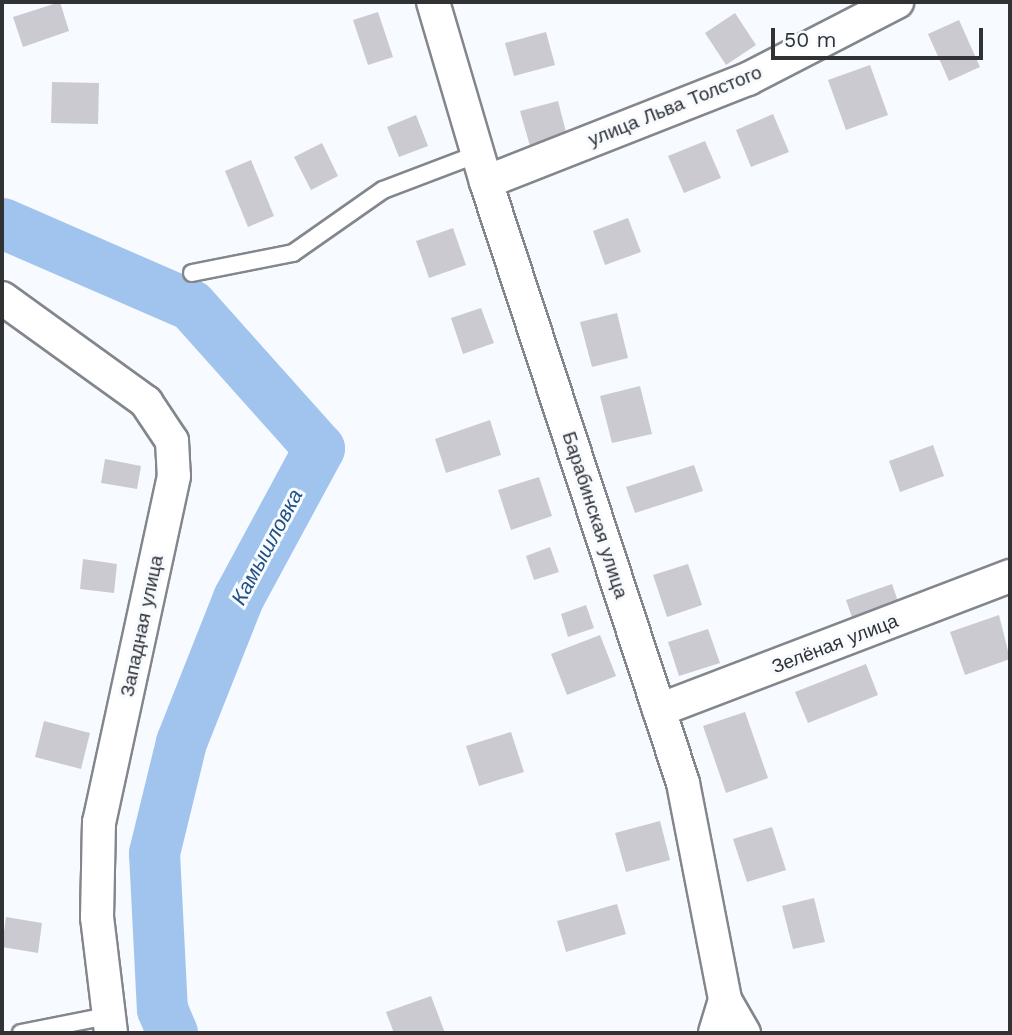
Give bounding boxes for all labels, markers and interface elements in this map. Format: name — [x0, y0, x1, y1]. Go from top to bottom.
scale bar — [774, 14, 986, 58]
text: 50 m — [784, 27, 836, 52]
street label: улица Льва Толстого — [585, 61, 765, 151]
street label: Барабинская улица — [557, 429, 633, 601]
water label: Камышловка — [226, 485, 308, 609]
street label: Западная улица — [116, 553, 168, 699]
street label: Зелёная улица — [769, 610, 901, 678]

